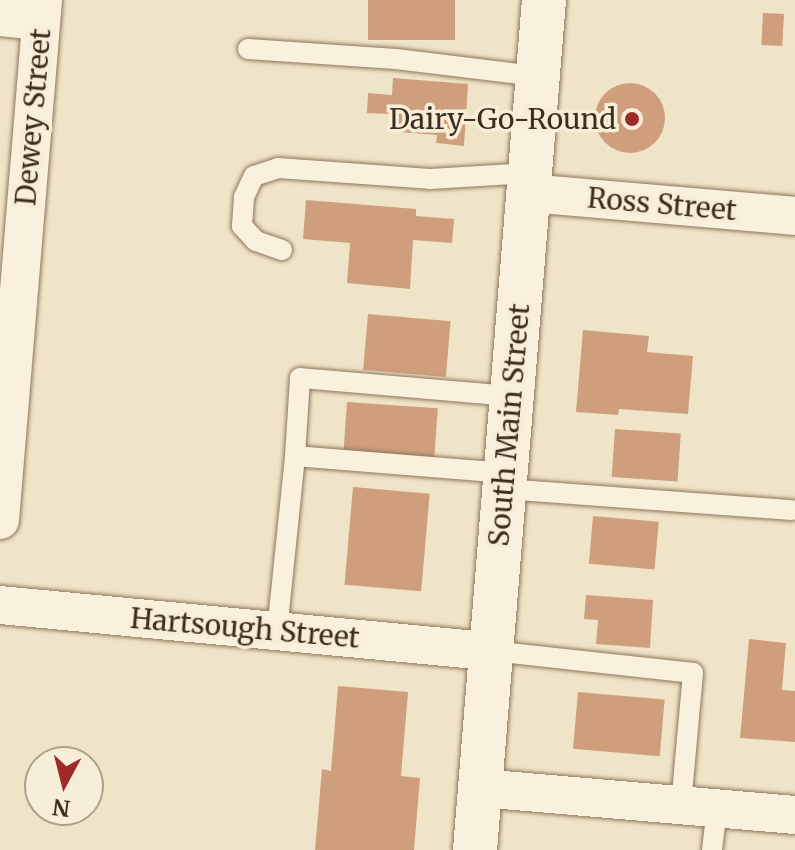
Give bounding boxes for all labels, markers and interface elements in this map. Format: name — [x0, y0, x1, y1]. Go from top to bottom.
street label: Dewey Street — [9, 27, 57, 207]
place label: Dairy-Go-Round — [389, 102, 616, 136]
marker: Dairy-Go-Round — [623, 110, 641, 128]
street label: Ross Street — [586, 181, 738, 227]
street label: South Main Street — [482, 302, 536, 548]
street label: Hartsough Street — [129, 601, 361, 655]
north arrow — [24, 746, 104, 826]
text: N — [51, 793, 72, 823]

